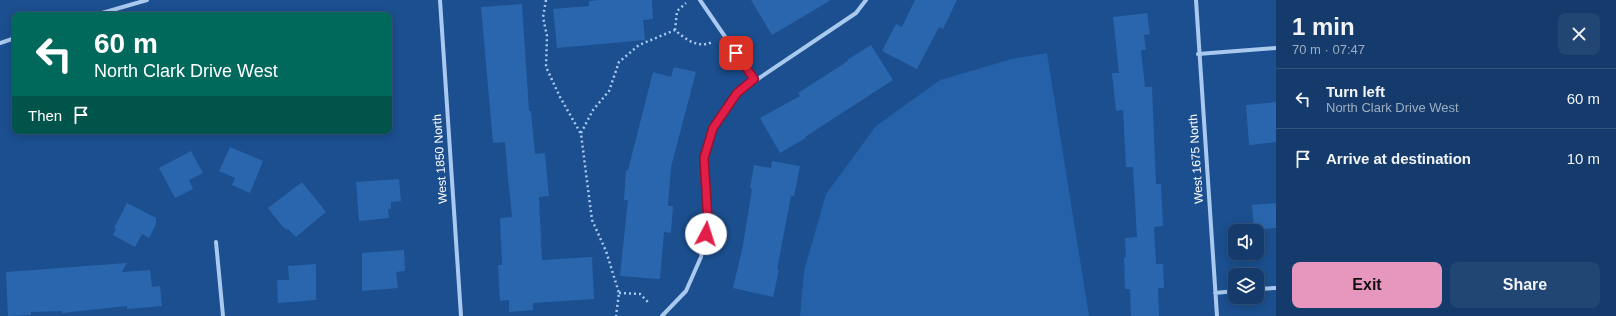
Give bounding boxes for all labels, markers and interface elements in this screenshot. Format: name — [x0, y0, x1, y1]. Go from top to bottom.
text: 1 min — [1292, 13, 1355, 40]
button: close — [1558, 13, 1600, 55]
icon: left — [28, 28, 80, 80]
text: 60 m — [94, 28, 158, 59]
pin — [719, 36, 753, 70]
icon: arrive — [725, 42, 747, 64]
text: 70 m · 07:47 — [1292, 42, 1365, 57]
text: North Clark Drive West — [94, 61, 278, 81]
text: Turn left — [1326, 83, 1385, 100]
icon: left — [1292, 88, 1314, 110]
text: 60 m — [1567, 90, 1600, 107]
text: North Clark Drive West — [1326, 100, 1459, 115]
icon: arrive — [70, 104, 92, 126]
text: Then — [28, 107, 62, 124]
street label: West 1850 North — [430, 114, 450, 204]
street label: West 1675 North — [1186, 114, 1206, 204]
icon: arrive — [1292, 148, 1314, 170]
text: Arrive at destination — [1326, 150, 1471, 167]
text: 10 m — [1567, 150, 1600, 167]
position arrow — [685, 213, 727, 255]
map controls — [1228, 224, 1264, 304]
button: sound — [1228, 224, 1264, 260]
button: Exit — [1292, 262, 1442, 308]
button: Share — [1450, 262, 1600, 308]
button: layers — [1228, 268, 1264, 304]

